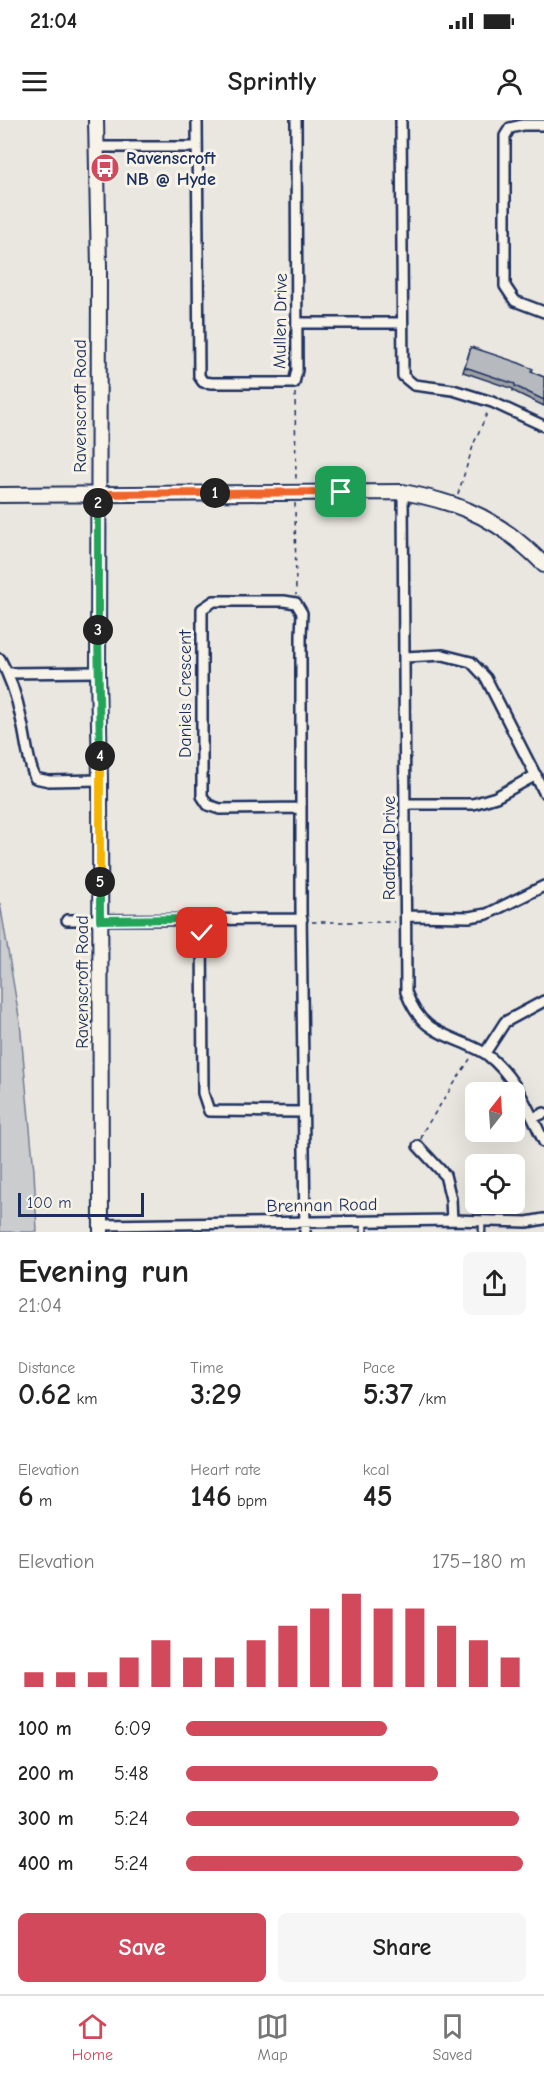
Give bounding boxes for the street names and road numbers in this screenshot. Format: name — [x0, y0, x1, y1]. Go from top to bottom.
street label: Mullen Drive — [269, 273, 292, 369]
street label: Ravenscroft Road — [70, 339, 91, 473]
street label: Daniels Crescent — [175, 629, 196, 758]
street label: Radford Drive — [379, 796, 400, 900]
street label: Ravenscroft Road — [72, 915, 93, 1049]
street label: Brennan Road — [266, 1194, 378, 1217]

